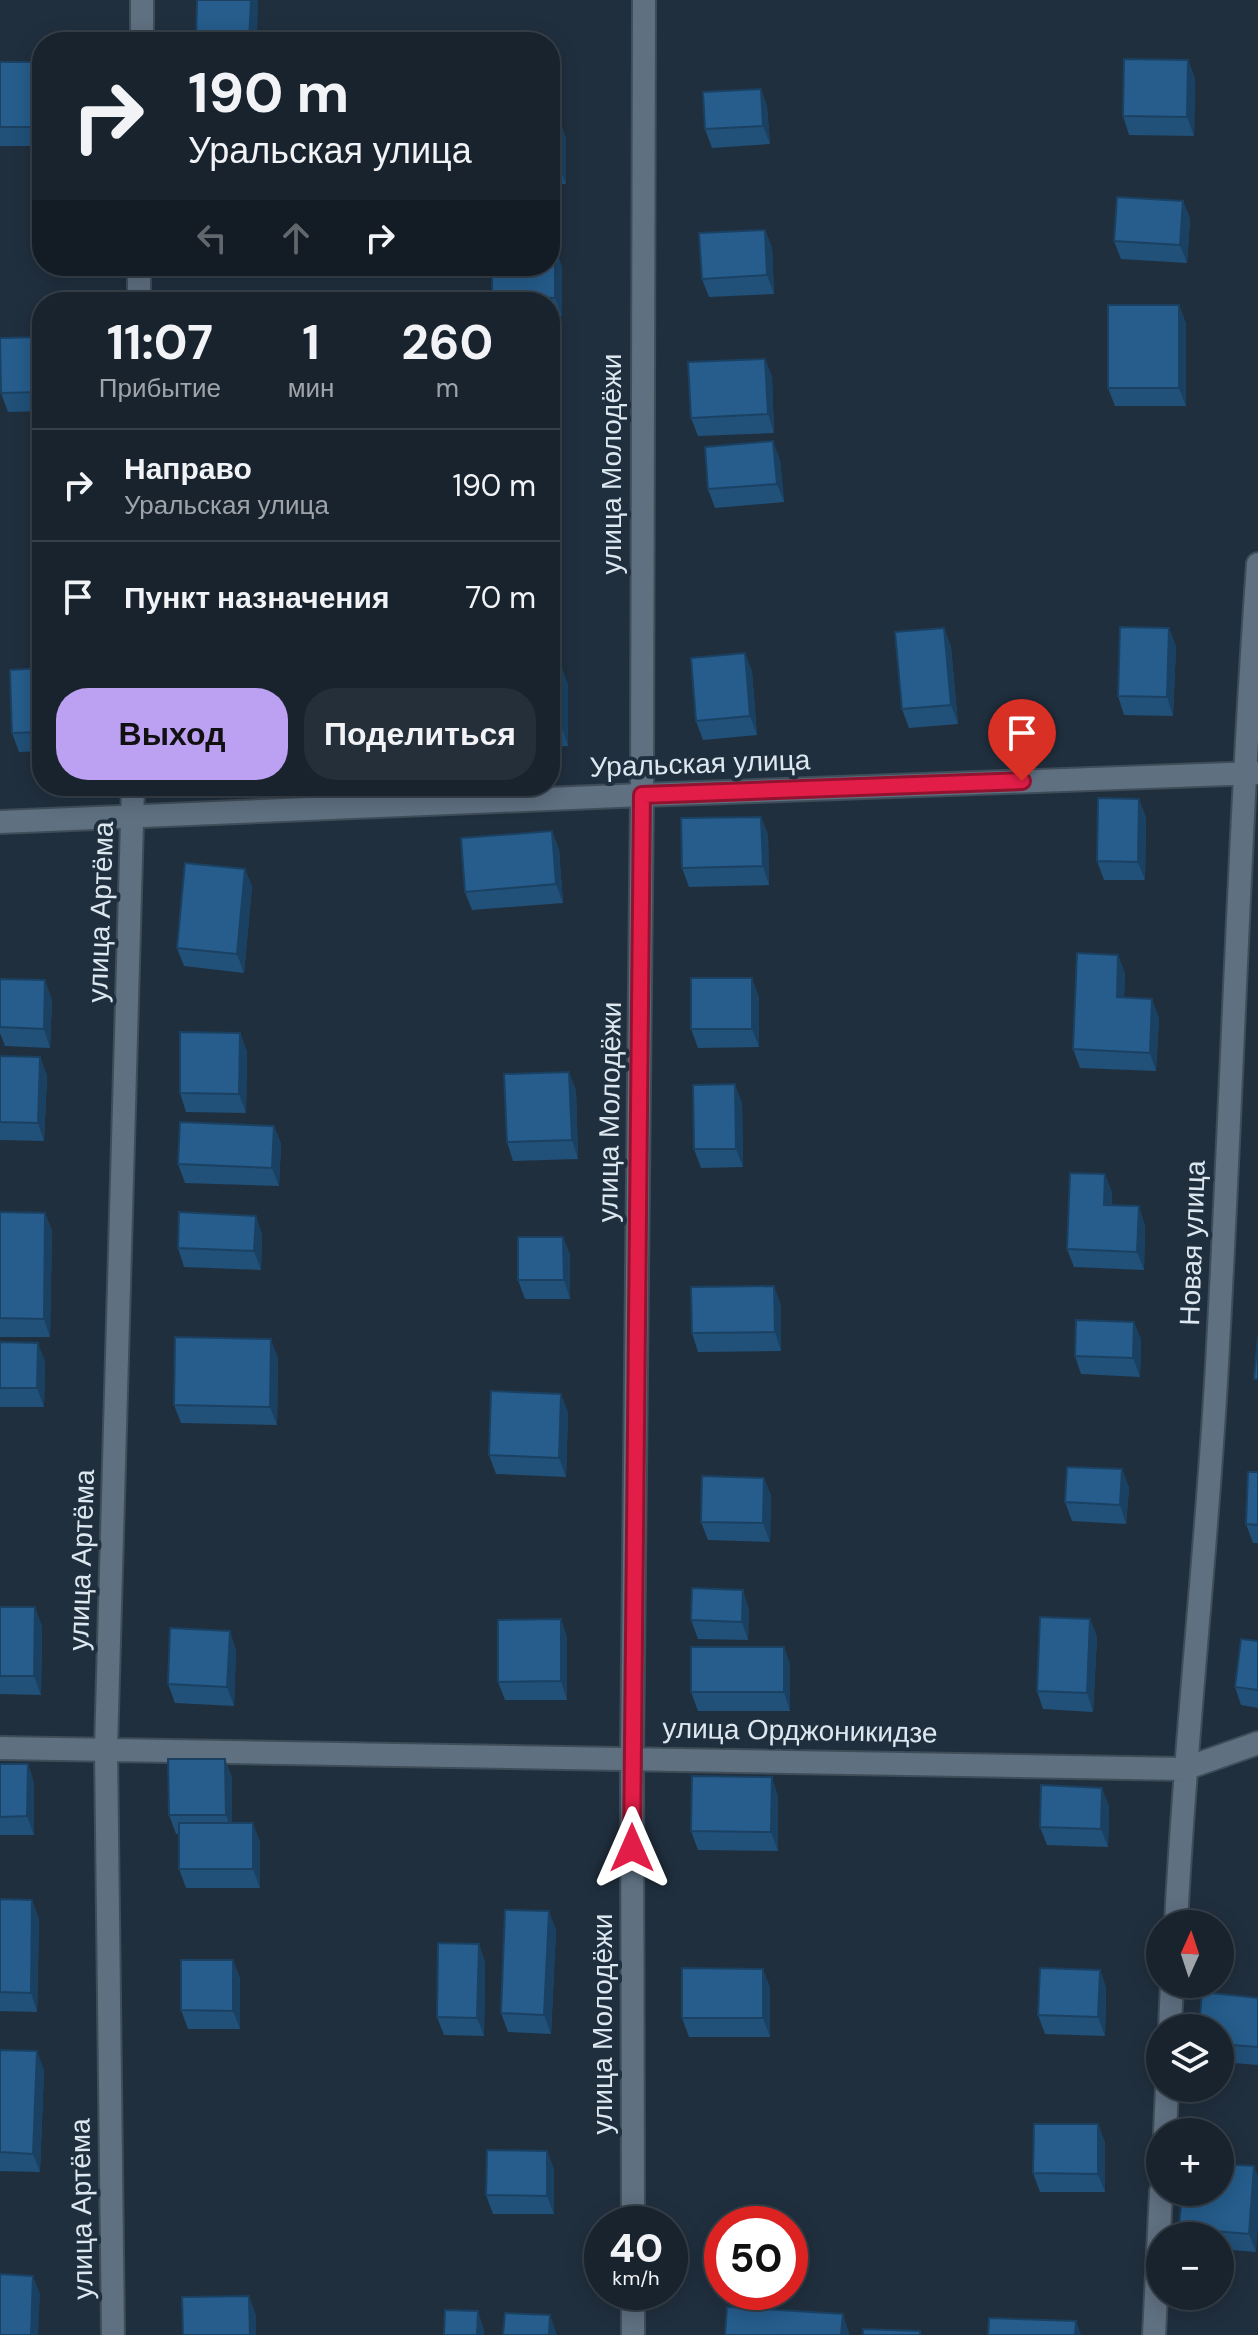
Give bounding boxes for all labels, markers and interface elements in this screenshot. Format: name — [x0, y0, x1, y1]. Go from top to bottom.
text: 190 m — [188, 56, 349, 129]
icon: right — [56, 64, 160, 168]
text: Уральская улица — [188, 127, 472, 174]
icon: left — [190, 216, 234, 260]
icon: ahead — [274, 216, 318, 260]
icon: right — [358, 216, 402, 260]
text: 11:07 — [107, 311, 213, 374]
text: 1 — [302, 311, 320, 374]
text: 260 — [401, 311, 493, 374]
street label: улица Молодёжи — [593, 354, 630, 574]
text: Прибытие — [99, 371, 221, 405]
text: мин — [288, 371, 334, 405]
text: m — [436, 371, 459, 405]
text: Направо — [124, 449, 252, 488]
icon: right — [56, 463, 100, 507]
text: 190 m — [453, 466, 536, 505]
text: Уральская улица — [124, 488, 329, 522]
icon: arrive — [56, 575, 100, 619]
text: Пункт назначения — [124, 578, 389, 617]
text: 70 m — [465, 578, 536, 617]
button: Выход — [56, 688, 288, 780]
button: Поделиться — [304, 688, 536, 780]
pin — [988, 699, 1056, 781]
icon: arrive — [1000, 711, 1044, 755]
street label: Уральская улица — [589, 741, 811, 786]
street label: улица Артёма — [79, 820, 122, 1003]
street label: улица Молодёжи — [589, 1001, 630, 1223]
street label: Новая улица — [1171, 1159, 1214, 1326]
street label: улица Артёма — [60, 1468, 103, 1651]
street label: улица Орджоникидзе — [662, 1710, 938, 1751]
position arrow — [590, 1806, 674, 1890]
north arrow — [1146, 1910, 1234, 1998]
map controls — [1146, 1910, 1234, 2310]
street label: улица Молодёжи — [584, 1914, 621, 2134]
button: layers — [1146, 2014, 1234, 2102]
street label: улица Артёма — [61, 2118, 102, 2300]
button: + — [1146, 2118, 1234, 2206]
speed limit sign: 50 — [704, 2206, 808, 2310]
text: 40 — [609, 2222, 663, 2274]
button: − — [1146, 2222, 1234, 2310]
text: km/h — [612, 2265, 660, 2291]

